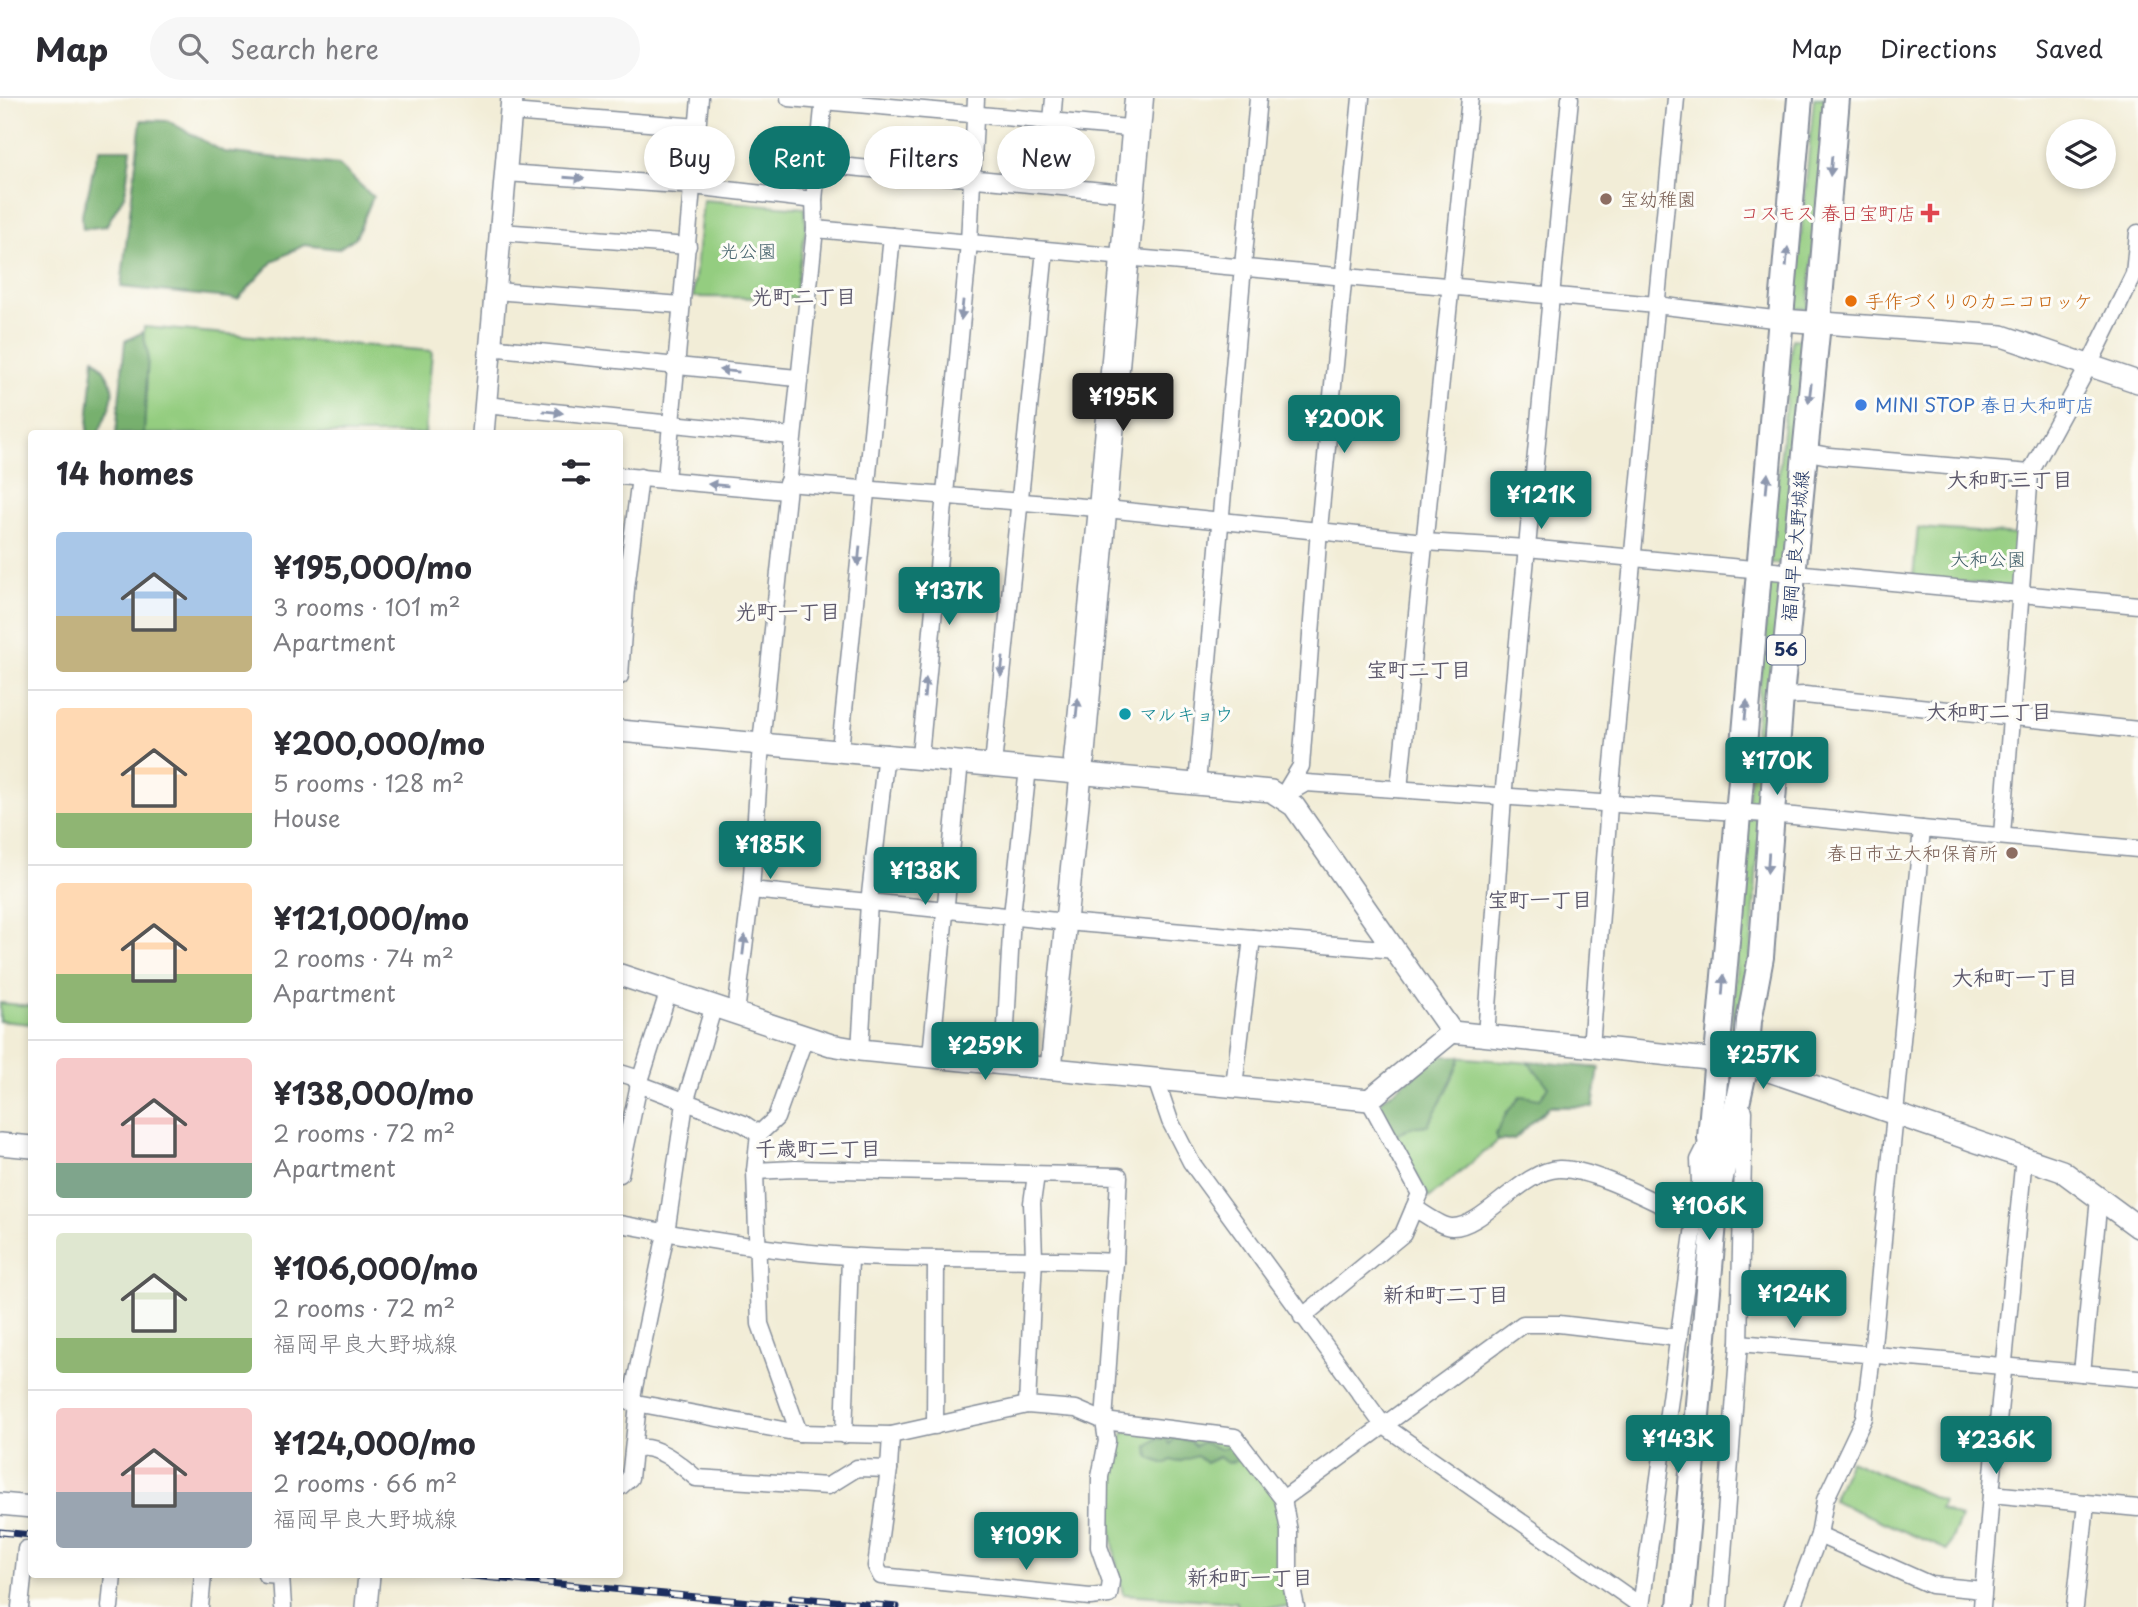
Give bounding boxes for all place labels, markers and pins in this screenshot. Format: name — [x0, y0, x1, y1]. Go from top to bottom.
place label: 宝幼稚園 — [1620, 184, 1696, 212]
marker: 宝幼稚園 — [1598, 191, 1614, 207]
place label: コスモス 春日宝町店 — [1740, 198, 1916, 226]
marker: コスモス 春日宝町店 — [1922, 205, 1938, 221]
place label: 手作づくりのカニコロッケ — [1865, 286, 2093, 314]
marker: 手作づくりのカニコロッケ — [1843, 293, 1859, 309]
pin: ¥195K — [1074, 374, 1172, 433]
place label: MINI STOP 春日大和町店 — [1875, 390, 2094, 418]
pin: ¥200K — [1295, 396, 1393, 455]
marker: MINI STOP 春日大和町店 — [1853, 397, 1869, 413]
pin: ¥121K — [1492, 472, 1590, 531]
pin: ¥137K — [900, 568, 998, 627]
place label: マルキョウ — [1139, 699, 1234, 727]
marker: マルキョウ — [1117, 706, 1133, 722]
pin: ¥170K — [1728, 738, 1826, 797]
pin: ¥185K — [721, 822, 819, 881]
place label: 春日市立大和保育所 — [1827, 838, 1998, 866]
marker: 春日市立大和保育所 — [2004, 845, 2020, 861]
pin: ¥138K — [876, 848, 974, 907]
pin: ¥259K — [936, 1023, 1034, 1082]
pin: ¥257K — [1714, 1032, 1812, 1091]
pin: ¥106K — [1660, 1182, 1758, 1242]
pin: ¥124K — [1745, 1270, 1843, 1330]
pin: ¥143K — [1629, 1416, 1727, 1475]
pin: ¥236K — [1947, 1416, 2045, 1476]
pin: ¥109K — [977, 1512, 1075, 1572]

